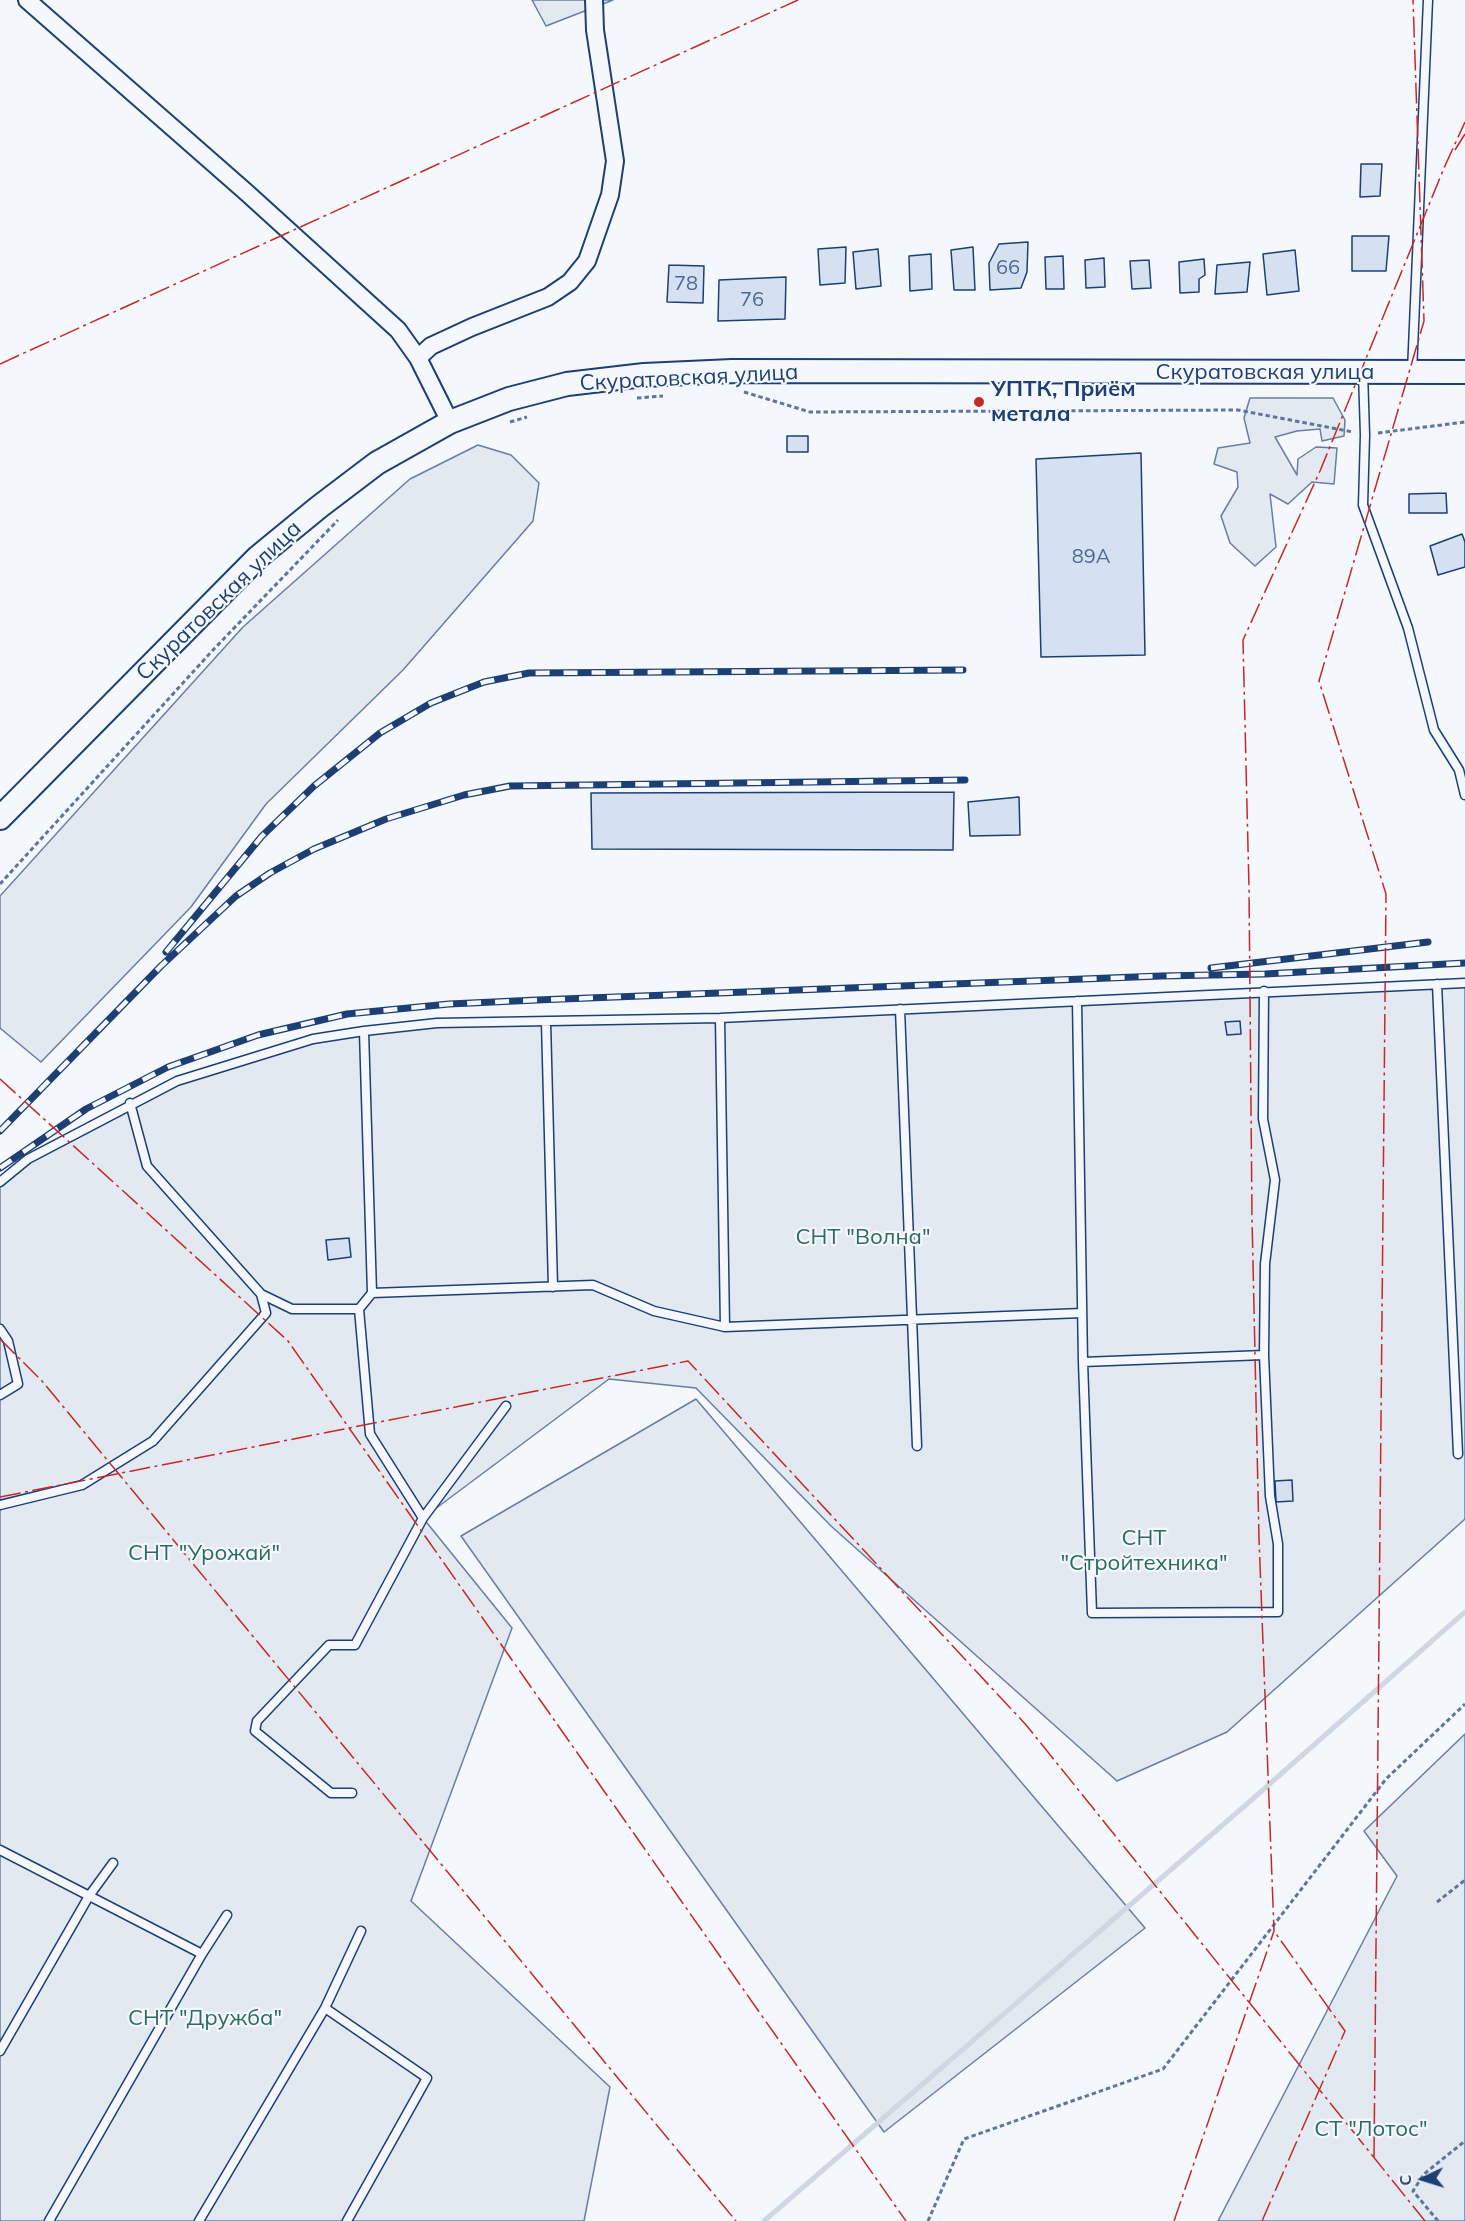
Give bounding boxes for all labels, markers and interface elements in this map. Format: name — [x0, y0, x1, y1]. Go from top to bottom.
house number: 66 — [996, 256, 1020, 280]
house number: 78 — [674, 272, 698, 296]
house number: 76 — [740, 288, 764, 312]
street label: Скуратовская улица — [579, 359, 799, 397]
street label: Скуратовская улица — [1156, 359, 1374, 385]
place label: УПТК, Приём метала — [991, 376, 1136, 428]
marker: УПТК, Приём метала — [972, 395, 986, 409]
street label: Скуратовская улица — [131, 515, 307, 687]
house number: 89А — [1072, 545, 1110, 569]
park label: СНТ "Волна" — [795, 1224, 931, 1250]
park label: СНТ "Стройтехника" — [1060, 1525, 1228, 1576]
park label: СНТ "Урожай" — [128, 1540, 280, 1566]
park label: СНТ "Дружба" — [128, 2005, 282, 2031]
park label: СТ "Лотос" — [1314, 2116, 1428, 2142]
north arrow — [1393, 2149, 1453, 2209]
text: С — [1395, 2174, 1415, 2186]

